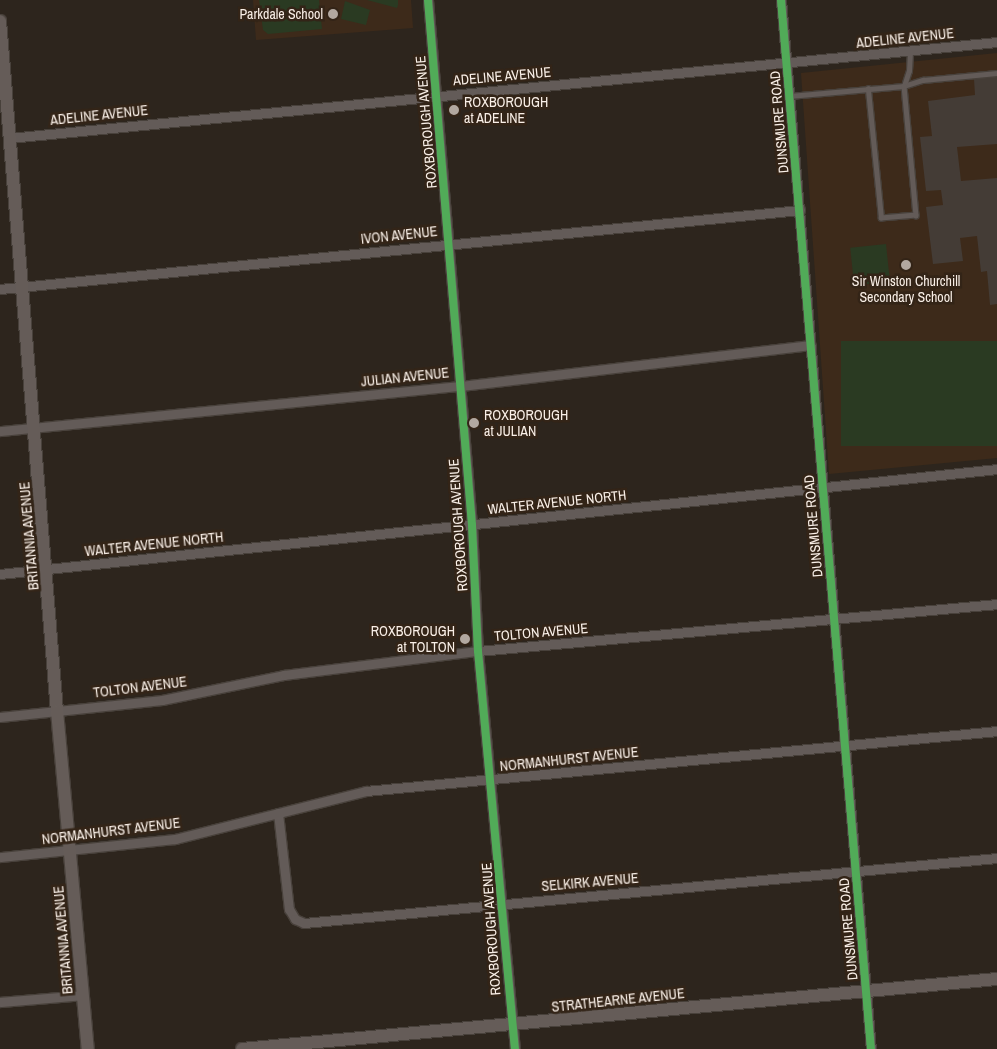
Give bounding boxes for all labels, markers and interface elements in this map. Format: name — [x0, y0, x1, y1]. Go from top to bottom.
place label: Parkdale School — [239, 6, 323, 22]
marker: Parkdale School — [327, 8, 339, 20]
street label: ADELINE AVENUE — [855, 24, 955, 52]
street label: ROXBOROUGH AVENUE — [412, 55, 440, 189]
street label: ADELINE AVENUE — [452, 63, 552, 89]
street label: DUNSMURE ROAD — [766, 70, 792, 174]
place label: ROXBOROUGH at ADELINE — [464, 94, 548, 126]
street label: ADELINE AVENUE — [49, 101, 149, 129]
marker: ROXBOROUGH at ADELINE — [448, 104, 460, 116]
street label: IVON AVENUE — [360, 223, 438, 247]
marker: Sir Winston Churchill Secondary School — [900, 259, 912, 271]
place label: Sir Winston Churchill Secondary School — [852, 273, 960, 306]
street label: JULIAN AVENUE — [360, 364, 450, 390]
place label: ROXBOROUGH at JULIAN — [484, 407, 568, 440]
marker: ROXBOROUGH at JULIAN — [468, 417, 480, 429]
street label: ROXBOROUGH AVENUE — [445, 458, 471, 592]
street label: DUNSMURE ROAD — [800, 474, 826, 578]
street label: BRITANNIA AVENUE — [16, 480, 42, 592]
street label: WALTER AVENUE NORTH — [487, 486, 627, 518]
street label: WALTER AVENUE NORTH — [84, 528, 224, 560]
street label: TOLTON AVENUE — [493, 619, 589, 645]
place label: ROXBOROUGH at TOLTON — [371, 623, 455, 656]
marker: ROXBOROUGH at TOLTON — [459, 633, 471, 645]
street label: TOLTON AVENUE — [92, 673, 188, 701]
street label: NORMANHURST AVENUE — [498, 743, 640, 775]
street label: NORMANHURST AVENUE — [40, 814, 182, 848]
street label: ROXBOROUGH AVENUE — [478, 862, 504, 996]
street label: SELKIRK AVENUE — [540, 869, 640, 895]
street label: DUNSMURE ROAD — [835, 877, 861, 981]
street label: BRITANNIA AVENUE — [50, 884, 76, 996]
street label: STRATHEARNE AVENUE — [550, 985, 686, 1015]

